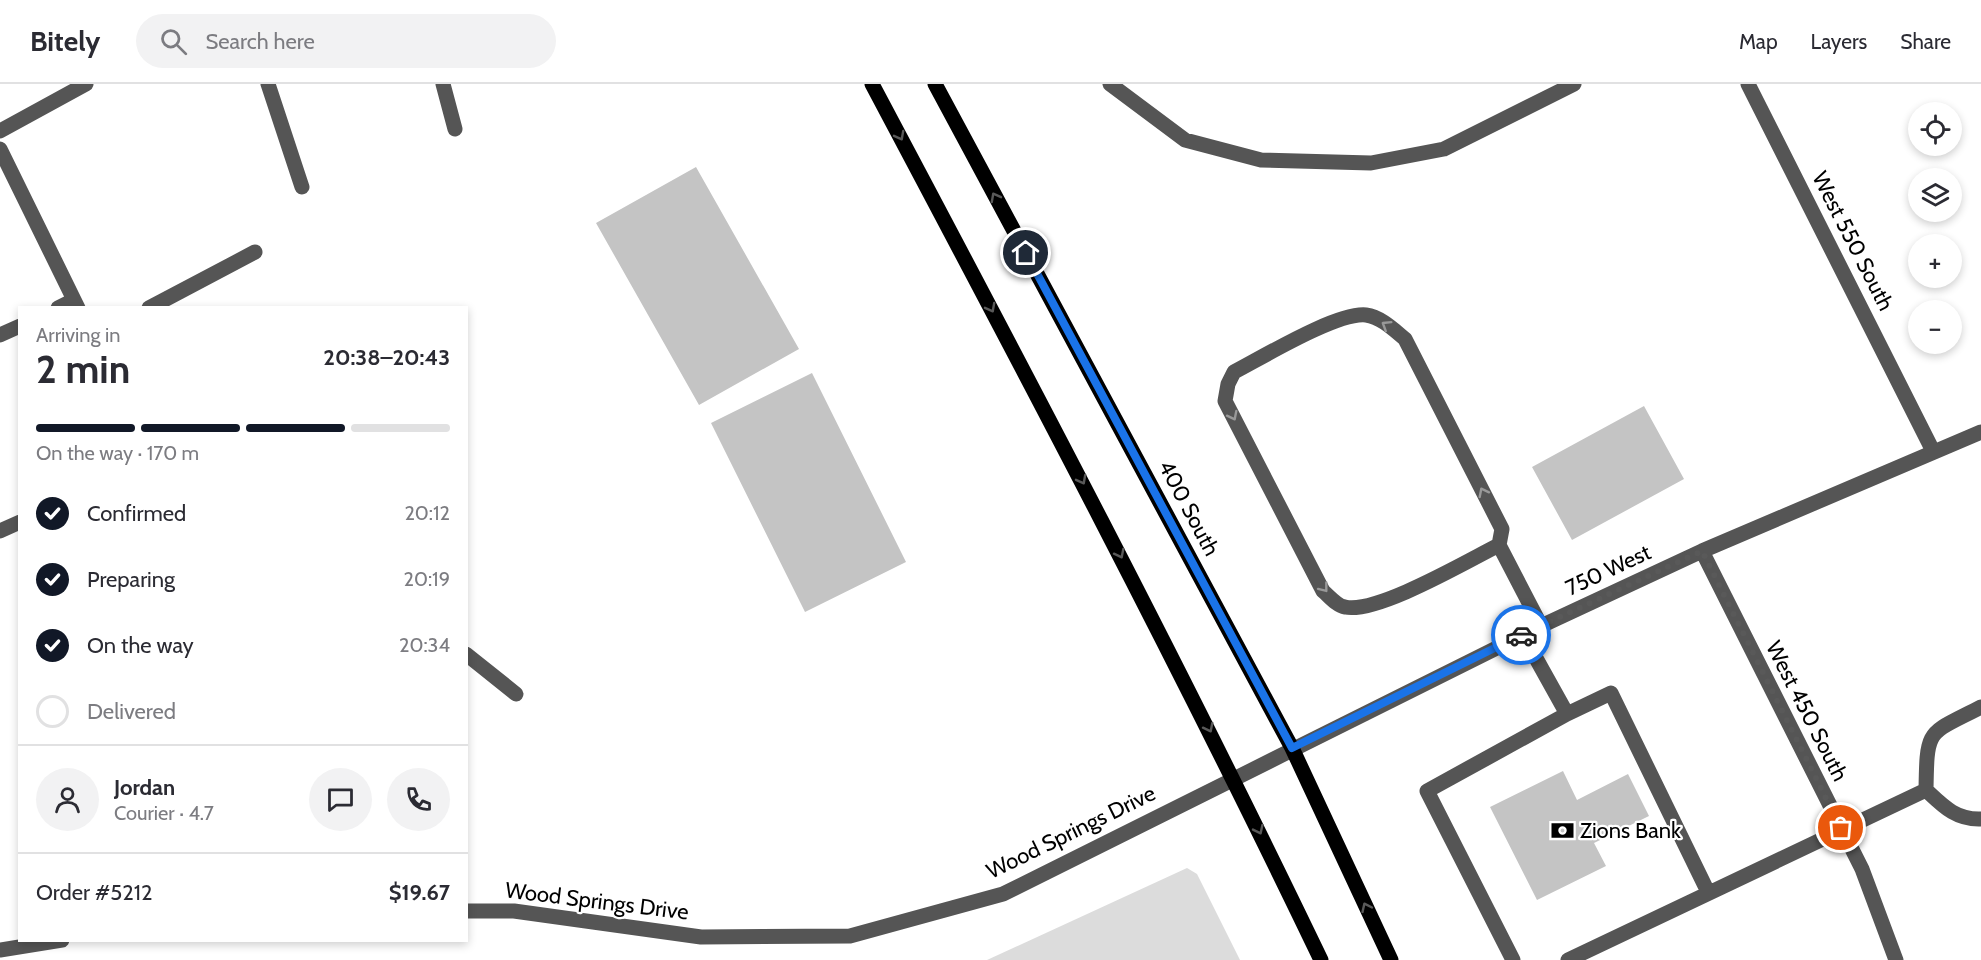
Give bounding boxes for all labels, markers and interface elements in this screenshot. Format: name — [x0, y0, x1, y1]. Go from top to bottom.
search box — [136, 14, 556, 68]
text: Bitely — [30, 24, 100, 58]
icon: search — [157, 25, 190, 58]
text: Search here — [205, 28, 315, 55]
text: Map — [1739, 29, 1778, 54]
text: Layers — [1811, 29, 1867, 54]
text: Share — [1900, 29, 1951, 54]
map controls — [1908, 102, 1962, 354]
button: locate — [1908, 102, 1962, 156]
one-way arrow — [893, 129, 904, 140]
street label: West 550 South — [1806, 167, 1900, 315]
button: layers — [1908, 168, 1962, 222]
one-way arrow — [991, 192, 1002, 203]
pin — [1000, 227, 1051, 278]
button: + — [1908, 234, 1962, 288]
icon: home — [1009, 236, 1042, 269]
button: − — [1908, 300, 1962, 354]
one-way arrow — [984, 302, 995, 312]
one-way arrow — [1382, 322, 1393, 333]
text: Arriving in — [36, 323, 120, 347]
text: 20:38–20:43 — [323, 344, 450, 371]
text: 2 min — [36, 345, 130, 393]
one-way arrow — [1226, 410, 1237, 420]
text: On the way · 170 m — [36, 441, 199, 465]
street label: 400 South — [1153, 456, 1225, 560]
one-way arrow — [1075, 474, 1087, 485]
one-way arrow — [1479, 487, 1490, 498]
icon: check — [36, 497, 69, 530]
text: Confirmed — [87, 500, 186, 527]
text: 20:12 — [404, 501, 450, 525]
street label: 750 West — [1561, 538, 1655, 601]
one-way arrow — [1113, 548, 1125, 559]
icon: check — [36, 563, 69, 596]
text: Preparing — [87, 566, 175, 593]
text: 20:19 — [404, 567, 450, 591]
one-way arrow — [1316, 582, 1327, 593]
courier — [1491, 605, 1551, 665]
icon: car — [1505, 619, 1538, 652]
icon: check — [36, 629, 69, 662]
text: On the way — [87, 632, 194, 659]
text: 20:34 — [399, 633, 450, 657]
street label: West 450 South — [1760, 637, 1854, 785]
text: Delivered — [87, 698, 176, 725]
one-way arrow — [1201, 721, 1213, 732]
button: person — [36, 768, 99, 831]
button: chat — [309, 768, 372, 831]
button: phone — [387, 768, 450, 831]
text: Jordan — [114, 774, 175, 801]
street label: Wood Springs Drive — [982, 779, 1160, 885]
text: Courier · 4.7 — [114, 801, 214, 825]
pin — [1815, 802, 1866, 853]
icon: bag — [1824, 811, 1857, 844]
bank icon: Zions Bank — [1549, 817, 1575, 843]
place label: Zions Bank — [1580, 817, 1681, 844]
one-way arrow — [1251, 823, 1263, 834]
street label: Wood Springs Drive — [504, 876, 690, 926]
text: Order #5212 — [36, 879, 152, 906]
text: $19.67 — [389, 879, 450, 906]
one-way arrow — [1361, 902, 1373, 913]

